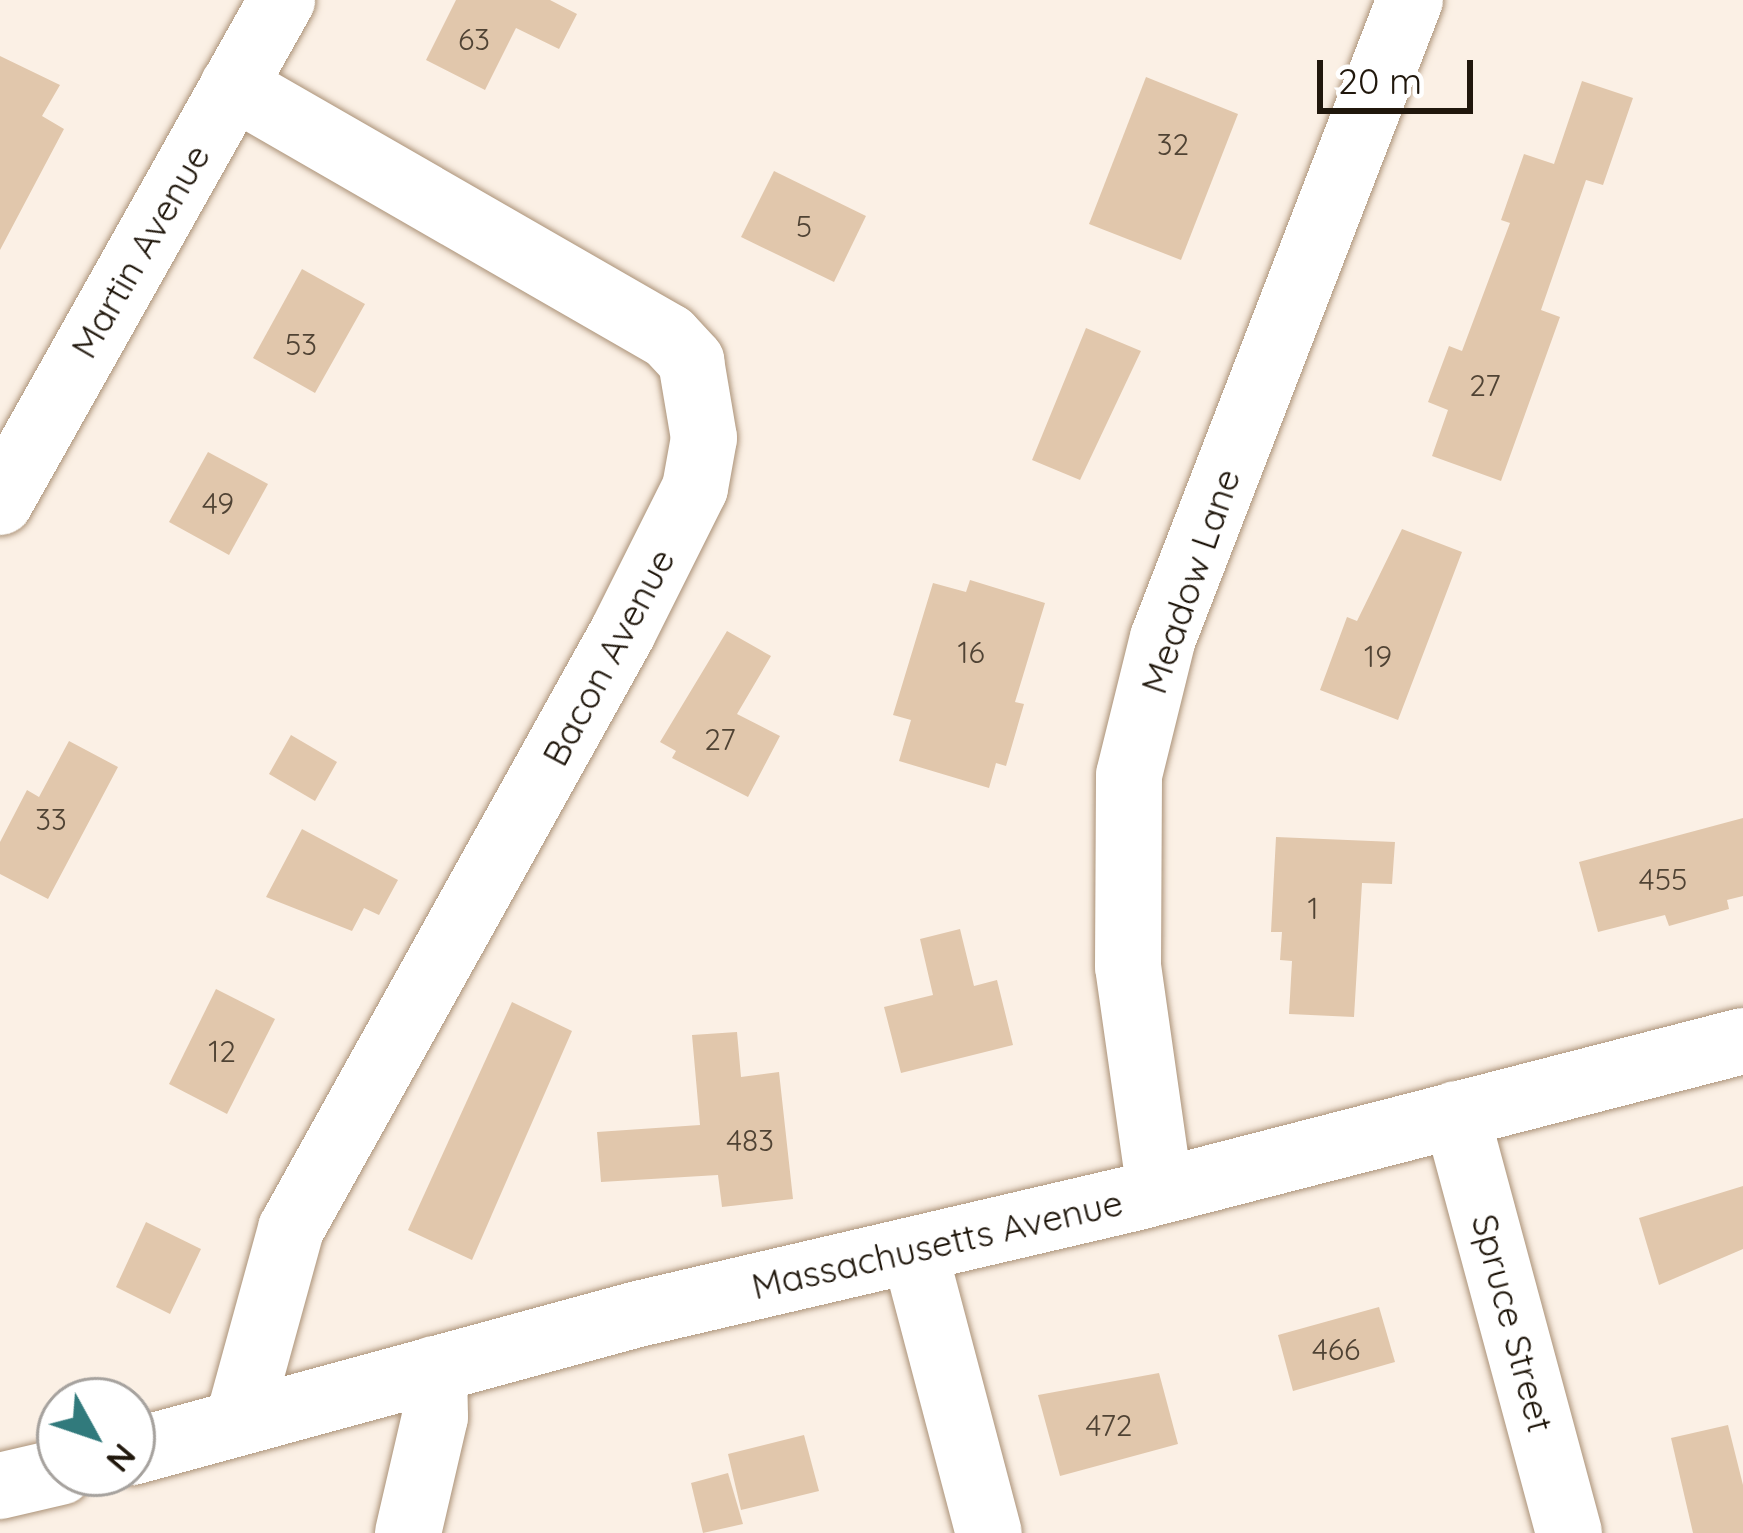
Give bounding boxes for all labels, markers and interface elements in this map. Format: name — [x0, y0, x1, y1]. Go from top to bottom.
house number: 63 — [458, 21, 490, 57]
scale bar — [1323, 36, 1479, 110]
text: 20 m — [1338, 58, 1422, 103]
house number: 32 — [1157, 126, 1189, 162]
street label: Martin Avenue — [62, 137, 218, 365]
house number: 5 — [796, 208, 812, 244]
house number: 53 — [285, 326, 317, 362]
house number: 27 — [1469, 367, 1501, 403]
street label: Meadow Lane — [1131, 463, 1249, 699]
house number: 49 — [202, 485, 234, 521]
street label: Bacon Avenue — [533, 541, 683, 773]
house number: 16 — [957, 634, 985, 670]
house number: 19 — [1364, 638, 1392, 674]
house number: 27 — [704, 721, 736, 757]
house number: 33 — [35, 801, 67, 837]
house number: 455 — [1639, 861, 1687, 897]
house number: 1 — [1307, 890, 1319, 926]
house number: 12 — [208, 1033, 236, 1069]
house number: 483 — [726, 1122, 774, 1158]
street label: Massachusetts Avenue — [747, 1180, 1127, 1308]
street label: Spruce Street — [1463, 1209, 1563, 1437]
house number: 466 — [1312, 1331, 1360, 1367]
north arrow — [36, 1377, 156, 1497]
house number: 472 — [1086, 1407, 1132, 1443]
text: N — [98, 1436, 145, 1481]

